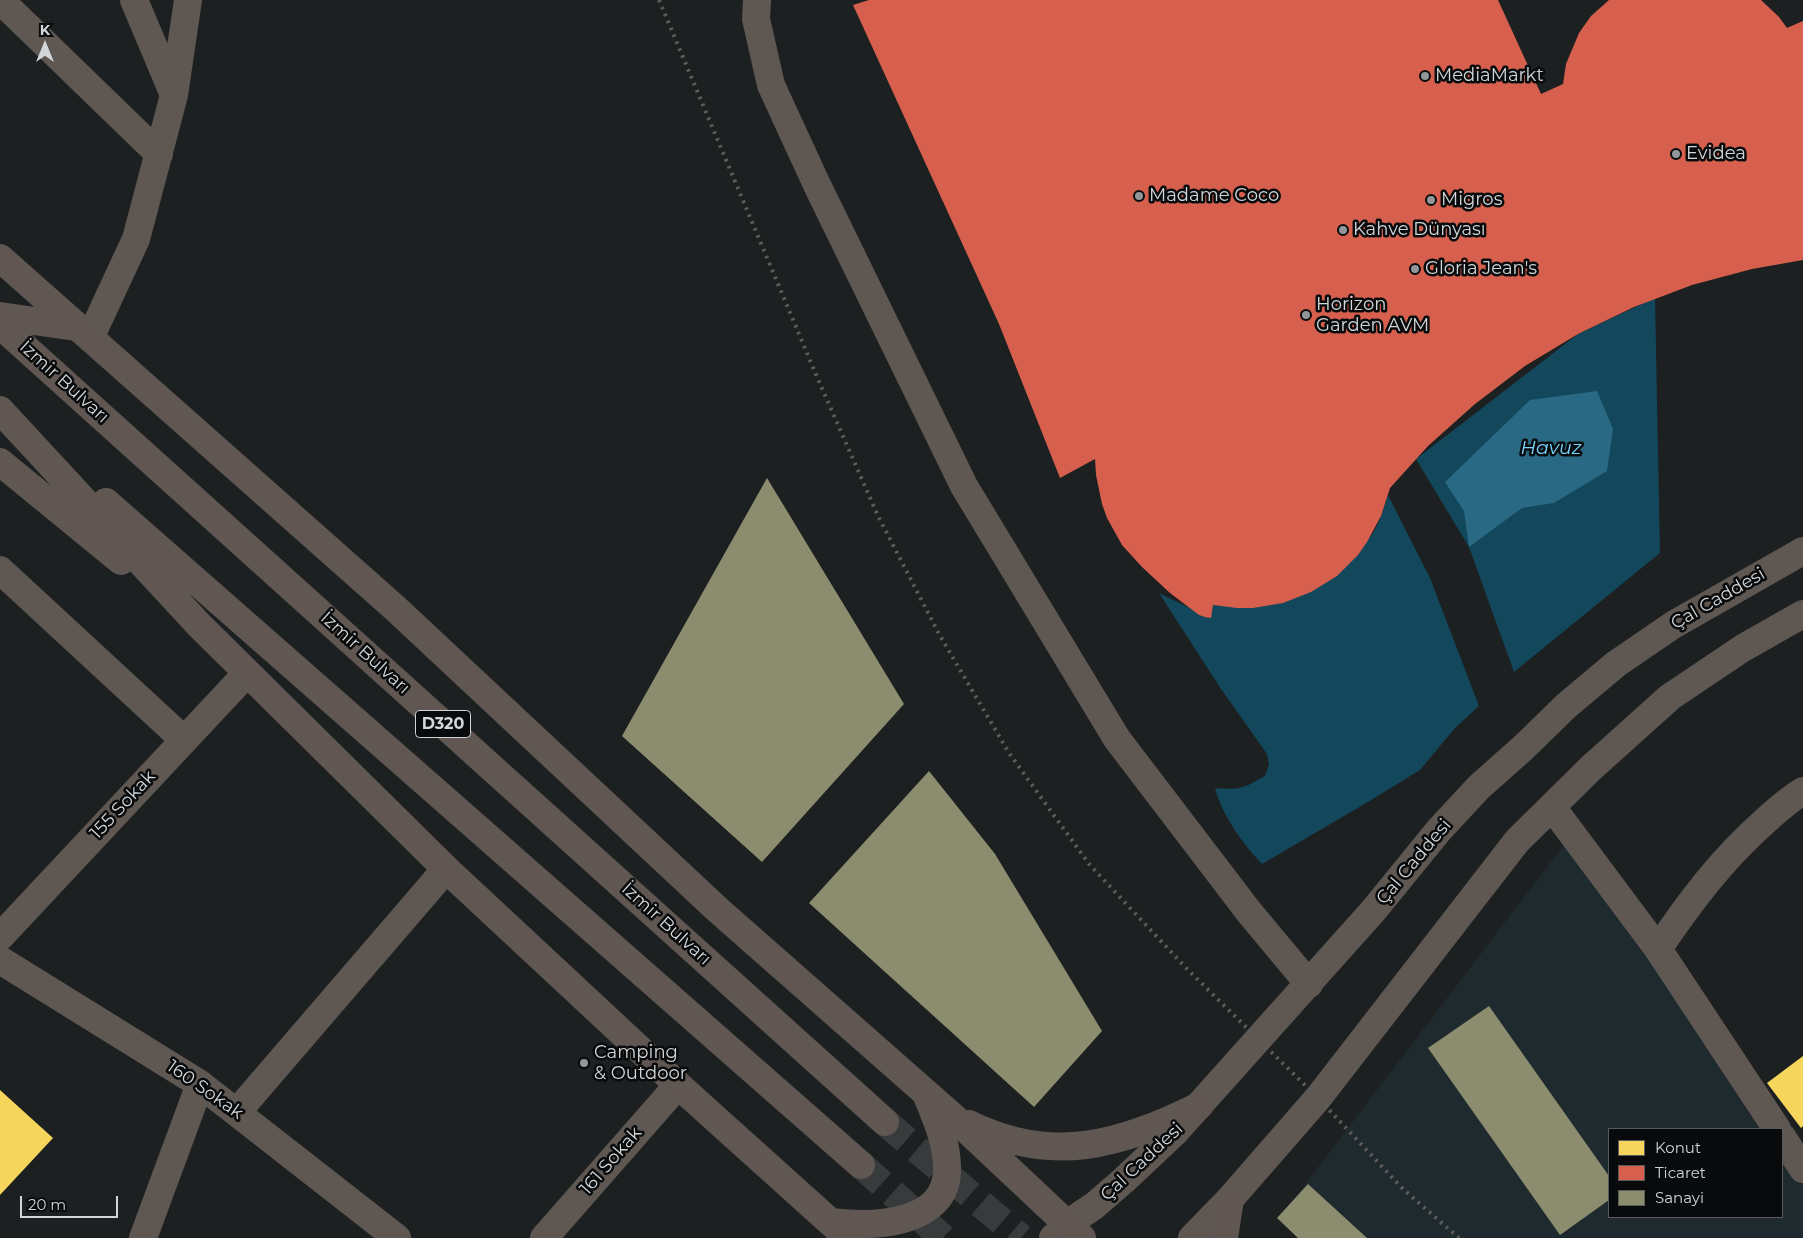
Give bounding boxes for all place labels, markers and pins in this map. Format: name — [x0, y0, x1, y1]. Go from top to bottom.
place label: MediaMarkt — [1435, 65, 1544, 87]
marker: MediaMarkt — [1419, 70, 1431, 82]
place label: Evidea — [1686, 143, 1746, 165]
marker: Evidea — [1670, 148, 1682, 160]
place label: Madame Coco — [1149, 185, 1279, 207]
place label: Migros — [1441, 189, 1502, 211]
marker: Madame Coco — [1133, 190, 1145, 202]
marker: Migros — [1425, 194, 1437, 206]
place label: Kahve Dünyası — [1353, 219, 1486, 241]
marker: Kahve Dünyası — [1337, 224, 1349, 236]
place label: Gloria Jean's — [1425, 258, 1537, 280]
marker: Gloria Jean's — [1409, 263, 1421, 275]
place label: Horizon Garden AVM — [1316, 294, 1429, 336]
marker: Horizon Garden AVM — [1300, 309, 1312, 321]
place label: Camping & Outdoor — [594, 1042, 687, 1084]
marker: Camping & Outdoor — [578, 1057, 590, 1069]

